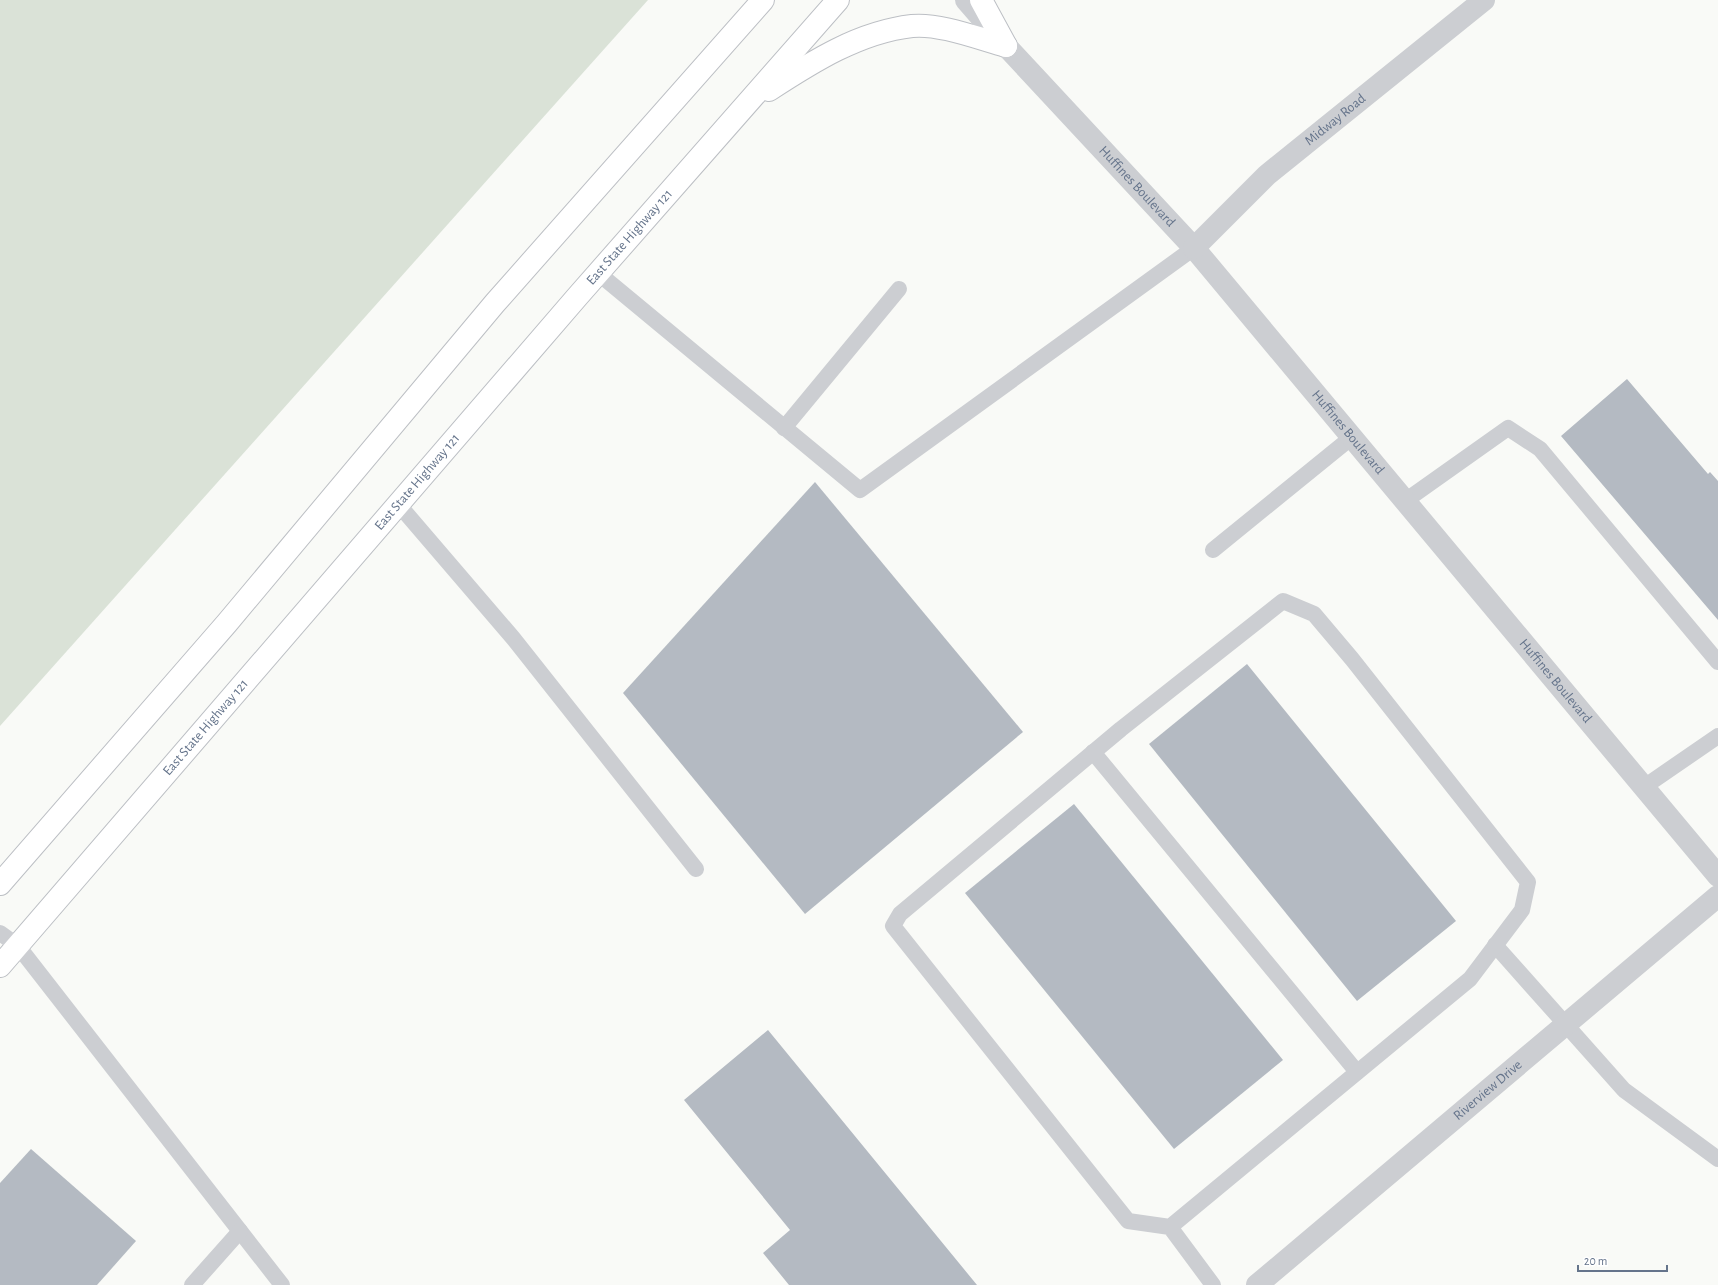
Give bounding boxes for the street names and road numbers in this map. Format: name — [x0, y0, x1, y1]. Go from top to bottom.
street label: Midway Road — [1302, 91, 1368, 148]
street label: Huffines Boulevard — [1096, 143, 1178, 230]
street label: East State Highway 121 — [584, 187, 675, 288]
street label: Huffines Boulevard — [1309, 388, 1387, 477]
street label: East State Highway 121 — [372, 431, 463, 533]
street label: Huffines Boulevard — [1516, 636, 1594, 726]
street label: East State Highway 121 — [161, 677, 251, 778]
street label: Riverview Drive — [1451, 1058, 1525, 1123]

